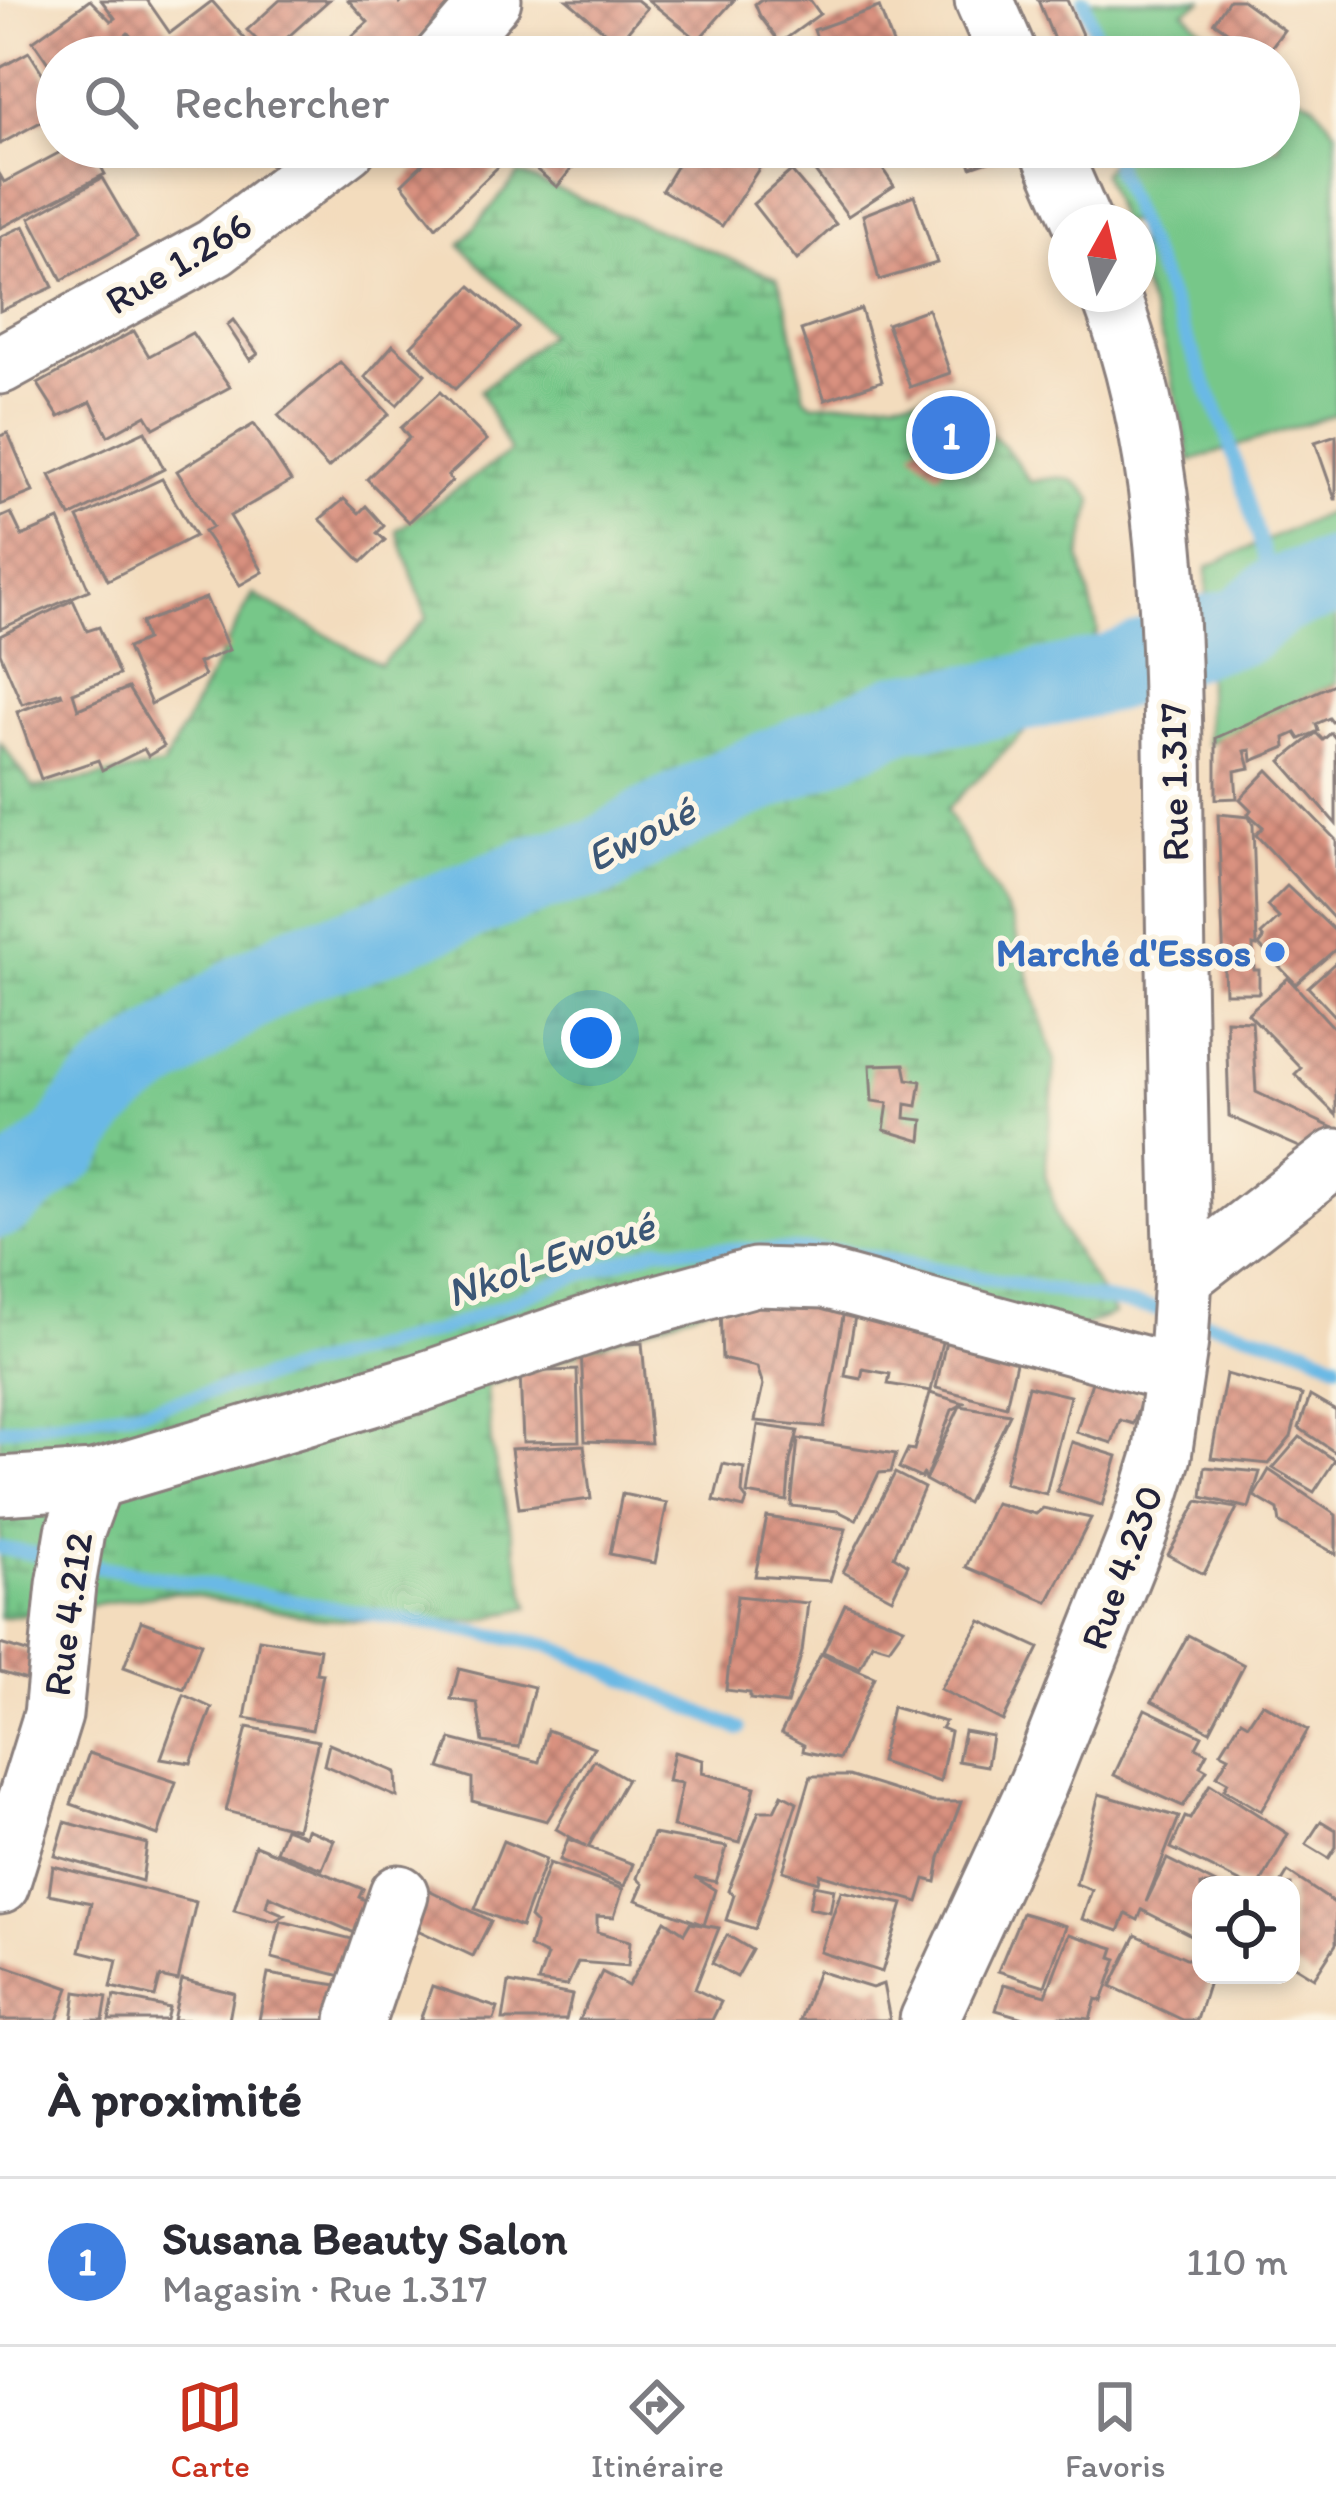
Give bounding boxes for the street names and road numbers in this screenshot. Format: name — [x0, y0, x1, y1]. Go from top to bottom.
street label: Rue 1.266 — [97, 201, 260, 324]
street label: Rue 1.317 — [1149, 702, 1198, 862]
street label: Rue 4.230 — [1070, 1479, 1173, 1656]
street label: Rue 4.212 — [33, 1529, 102, 1699]

